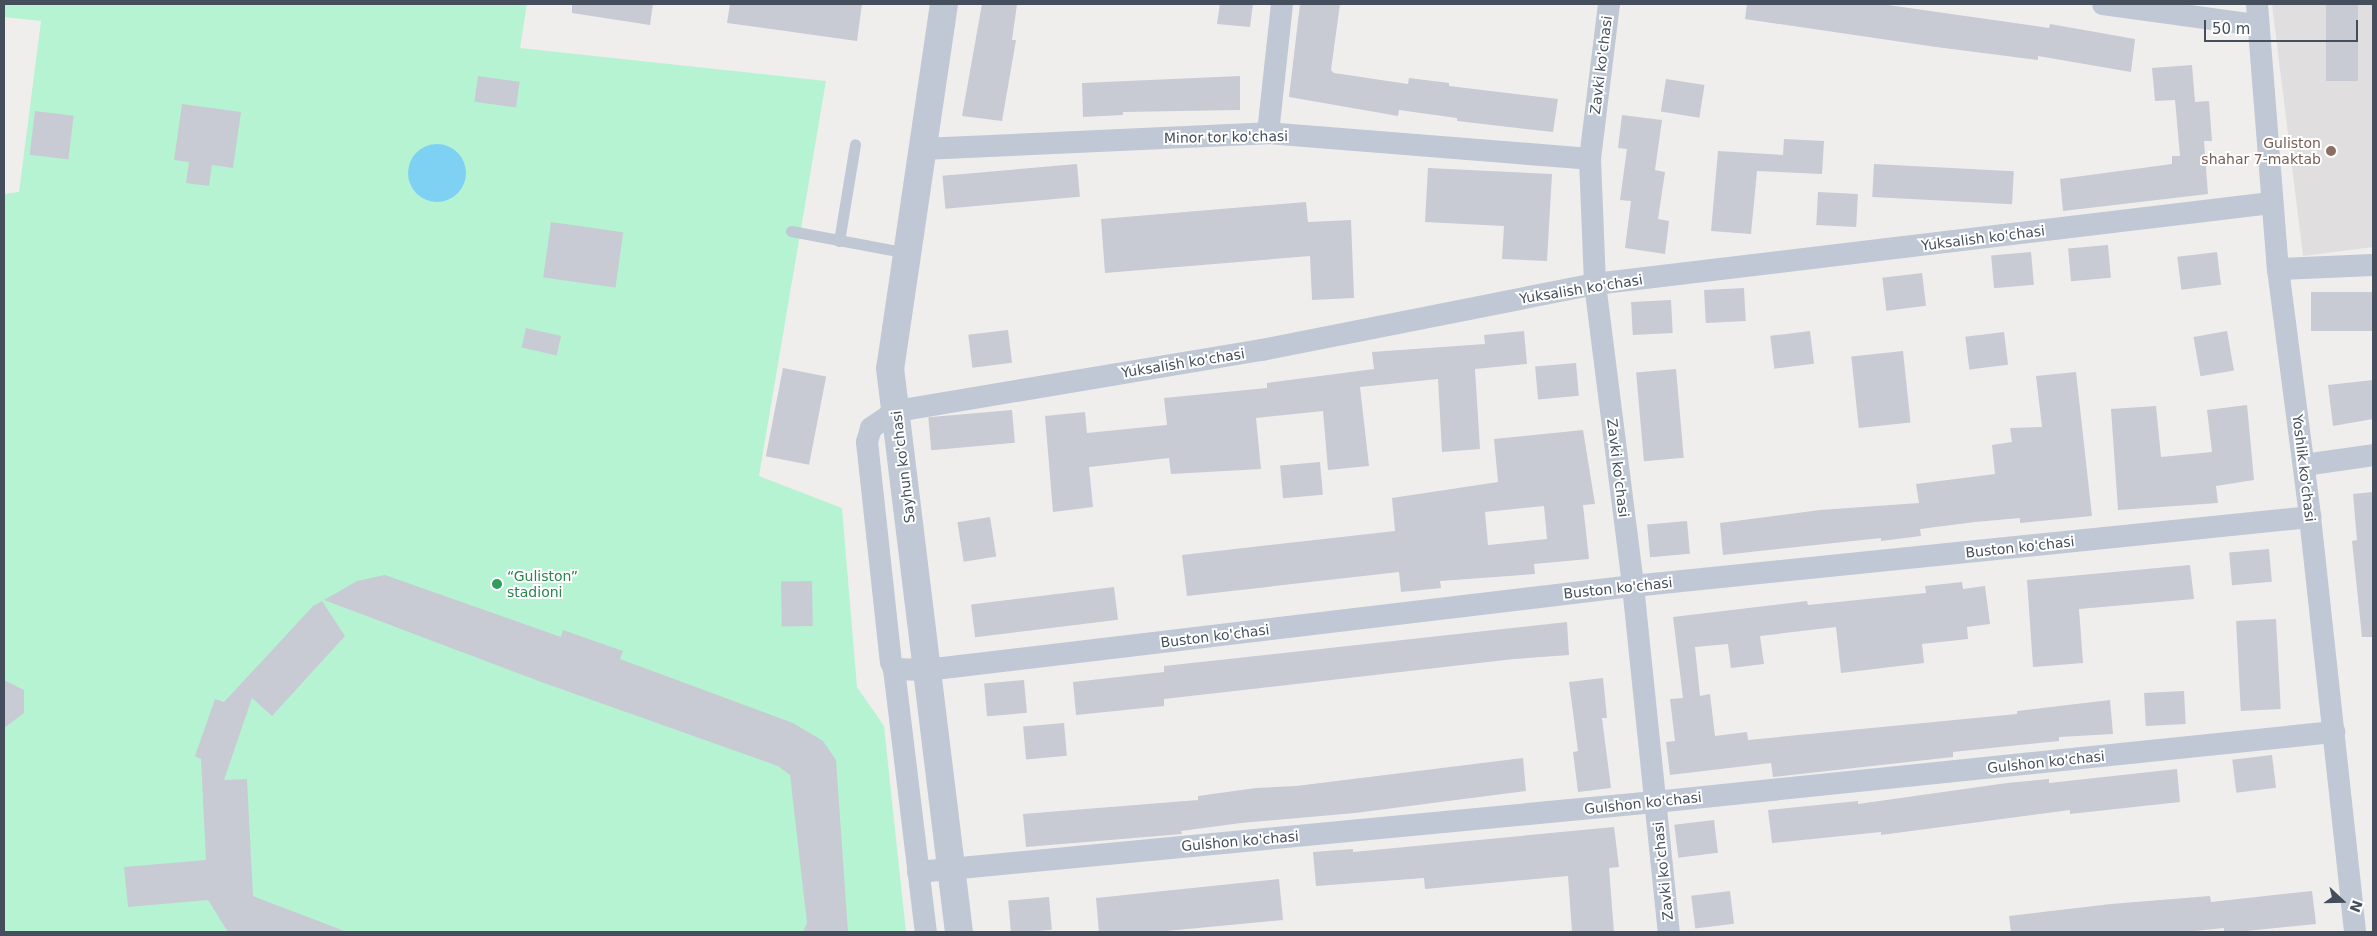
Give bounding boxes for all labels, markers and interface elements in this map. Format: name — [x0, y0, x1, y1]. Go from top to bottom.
scale bar — [2207, 10, 2361, 42]
street label: Zavki ko'chasi — [1587, 15, 1615, 115]
text: 50 m — [2212, 20, 2250, 38]
street label: Minor tor ko'chasi — [1164, 128, 1288, 146]
place label: Guliston shahar 7-maktab — [2201, 135, 2321, 168]
marker: Guliston shahar 7-maktab — [2325, 145, 2337, 157]
street label: Yuksalish ko'chasi — [1920, 222, 2046, 254]
street label: Yuksalish ko'chasi — [1518, 271, 1644, 307]
street label: Yuksalish ko'chasi — [1120, 345, 1246, 381]
street label: Sayhun ko'chasi — [888, 410, 918, 524]
street label: Yoshlik ko'chasi — [2289, 413, 2319, 523]
street label: Zavki ko'chasi — [1604, 418, 1632, 518]
street label: Buston ko'chasi — [1965, 533, 2075, 561]
place label: “Guliston” stadioni — [507, 568, 578, 600]
street label: Buston ko'chasi — [1563, 574, 1673, 602]
marker: “Guliston” stadioni — [491, 578, 503, 590]
street label: Buston ko'chasi — [1160, 621, 1270, 651]
street label: Gulshon ko'chasi — [1986, 747, 2106, 777]
street label: Gulshon ko'chasi — [1583, 788, 1703, 818]
street label: Zavki ko'chasi — [1649, 821, 1677, 921]
street label: Gulshon ko'chasi — [1180, 827, 1300, 855]
north arrow — [2317, 876, 2367, 926]
text: N — [2346, 898, 2366, 915]

